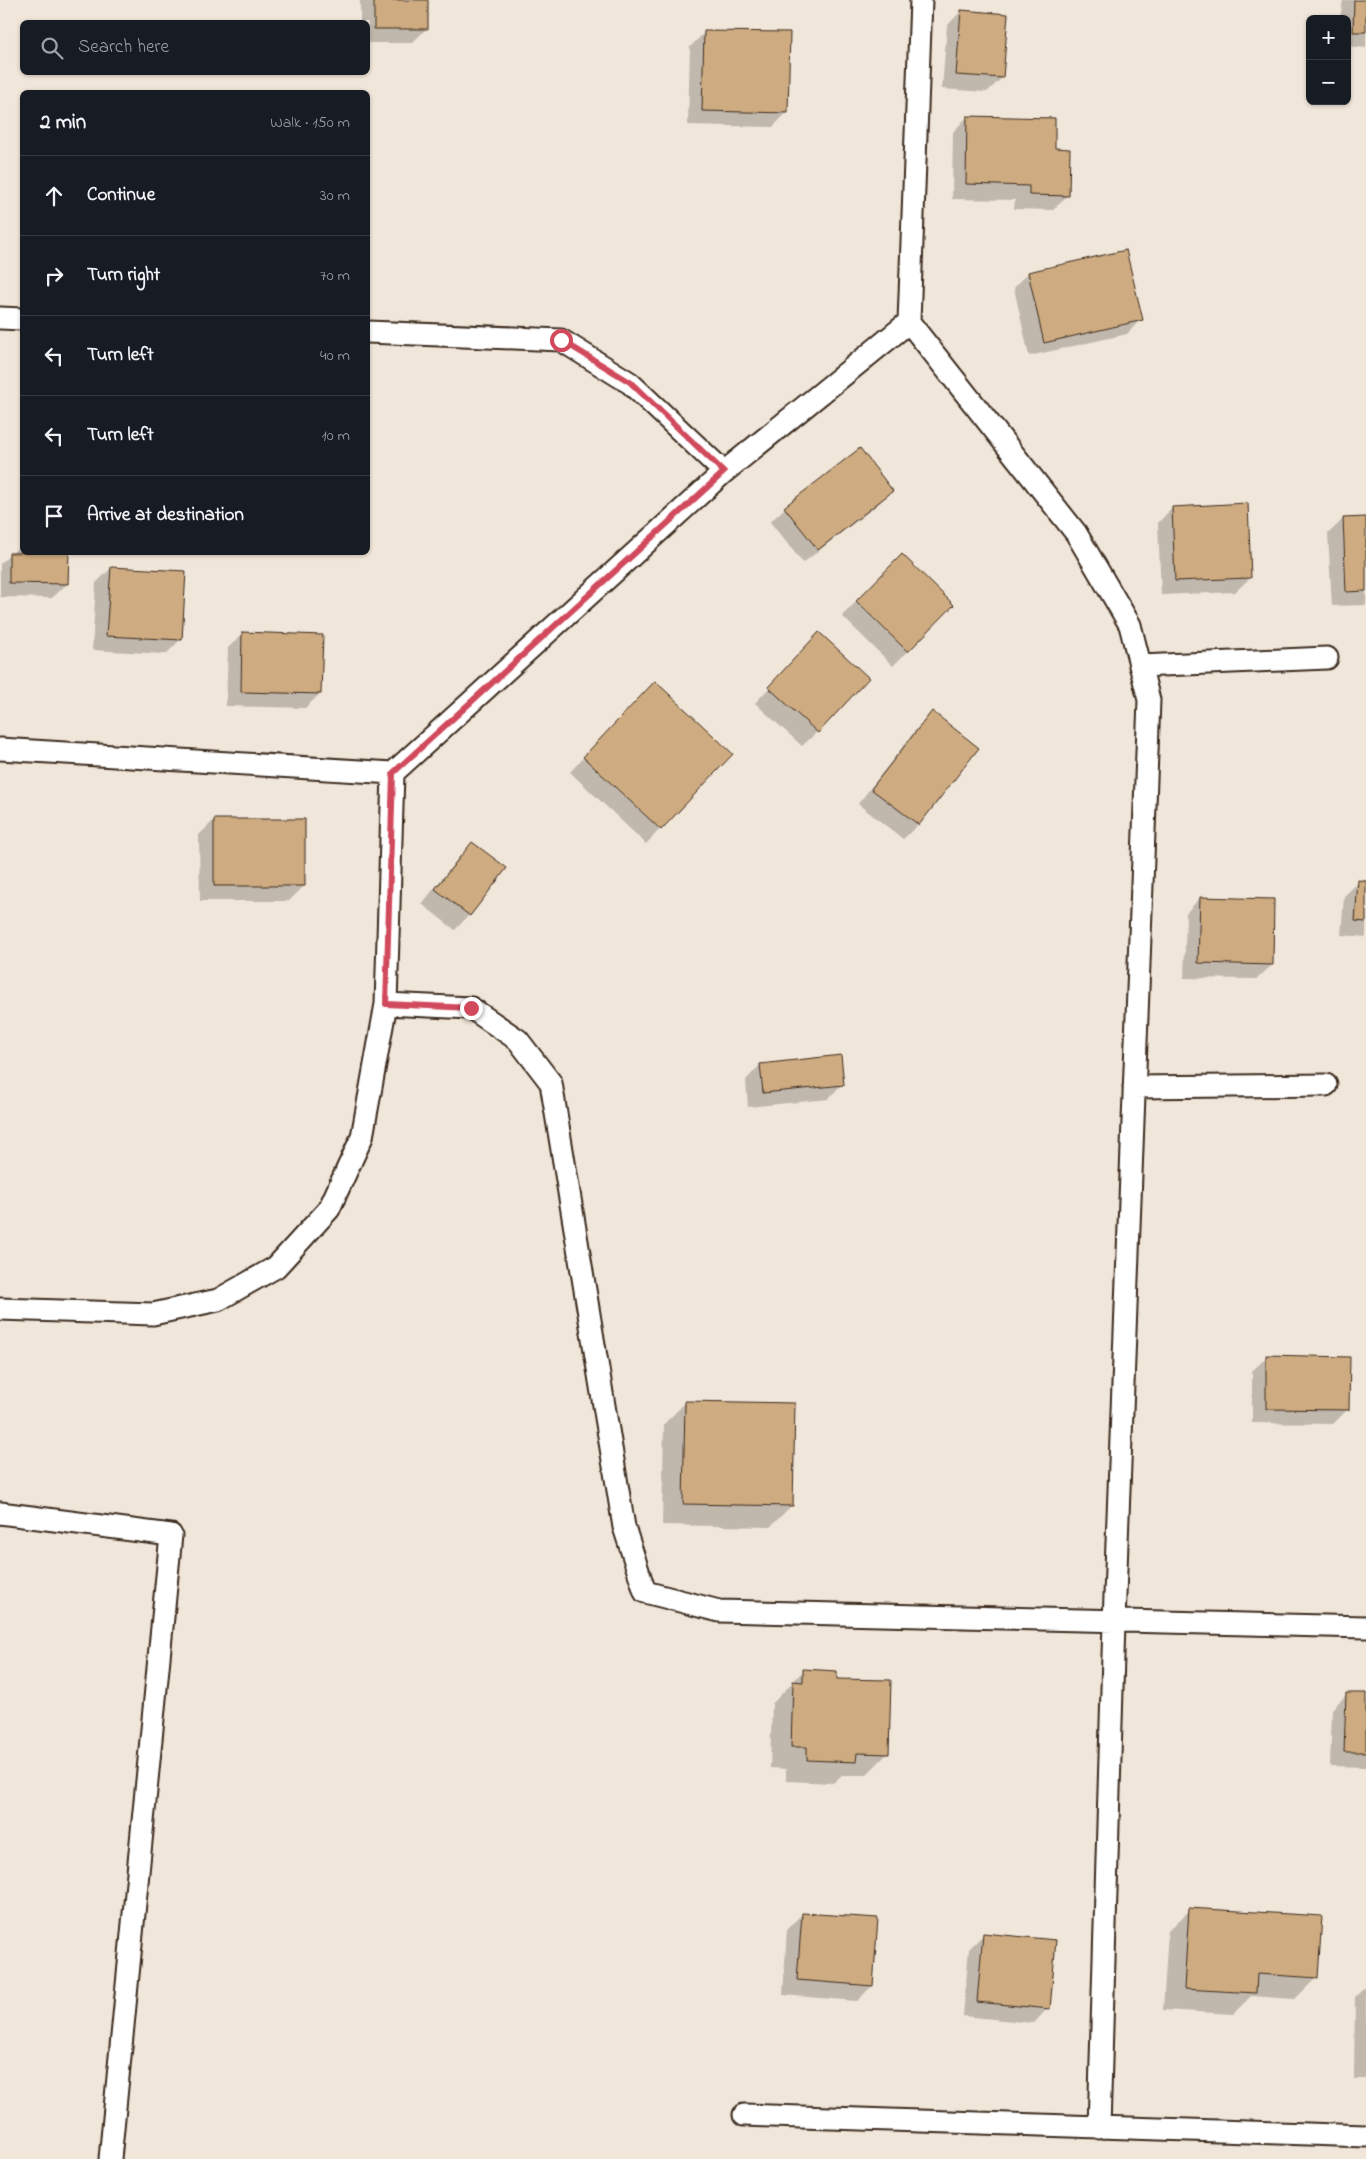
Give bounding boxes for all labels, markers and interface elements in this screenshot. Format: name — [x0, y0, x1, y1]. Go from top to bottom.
map controls — [1306, 15, 1351, 105]
button: + — [1306, 15, 1351, 60]
search box — [20, 20, 370, 75]
icon: search — [38, 34, 66, 62]
text: Search here — [78, 34, 169, 61]
button: − — [1306, 60, 1351, 105]
text: 2 min — [40, 108, 86, 138]
text: Walk · 150 m — [270, 111, 350, 135]
icon: ahead — [40, 182, 68, 210]
text: Continue — [87, 182, 155, 209]
text: 30 m — [320, 184, 350, 208]
icon: right — [40, 262, 68, 290]
text: Turn right — [87, 262, 160, 289]
text: 70 m — [320, 264, 350, 288]
route start — [550, 329, 573, 352]
icon: left — [40, 342, 68, 370]
text: Turn left — [87, 342, 154, 369]
text: 40 m — [320, 344, 350, 368]
icon: left — [40, 422, 68, 450]
text: Turn left — [87, 422, 154, 449]
text: 10 m — [322, 424, 350, 448]
icon: arrive — [40, 502, 68, 530]
text: Arrive at destination — [87, 502, 244, 529]
route end — [460, 997, 483, 1020]

